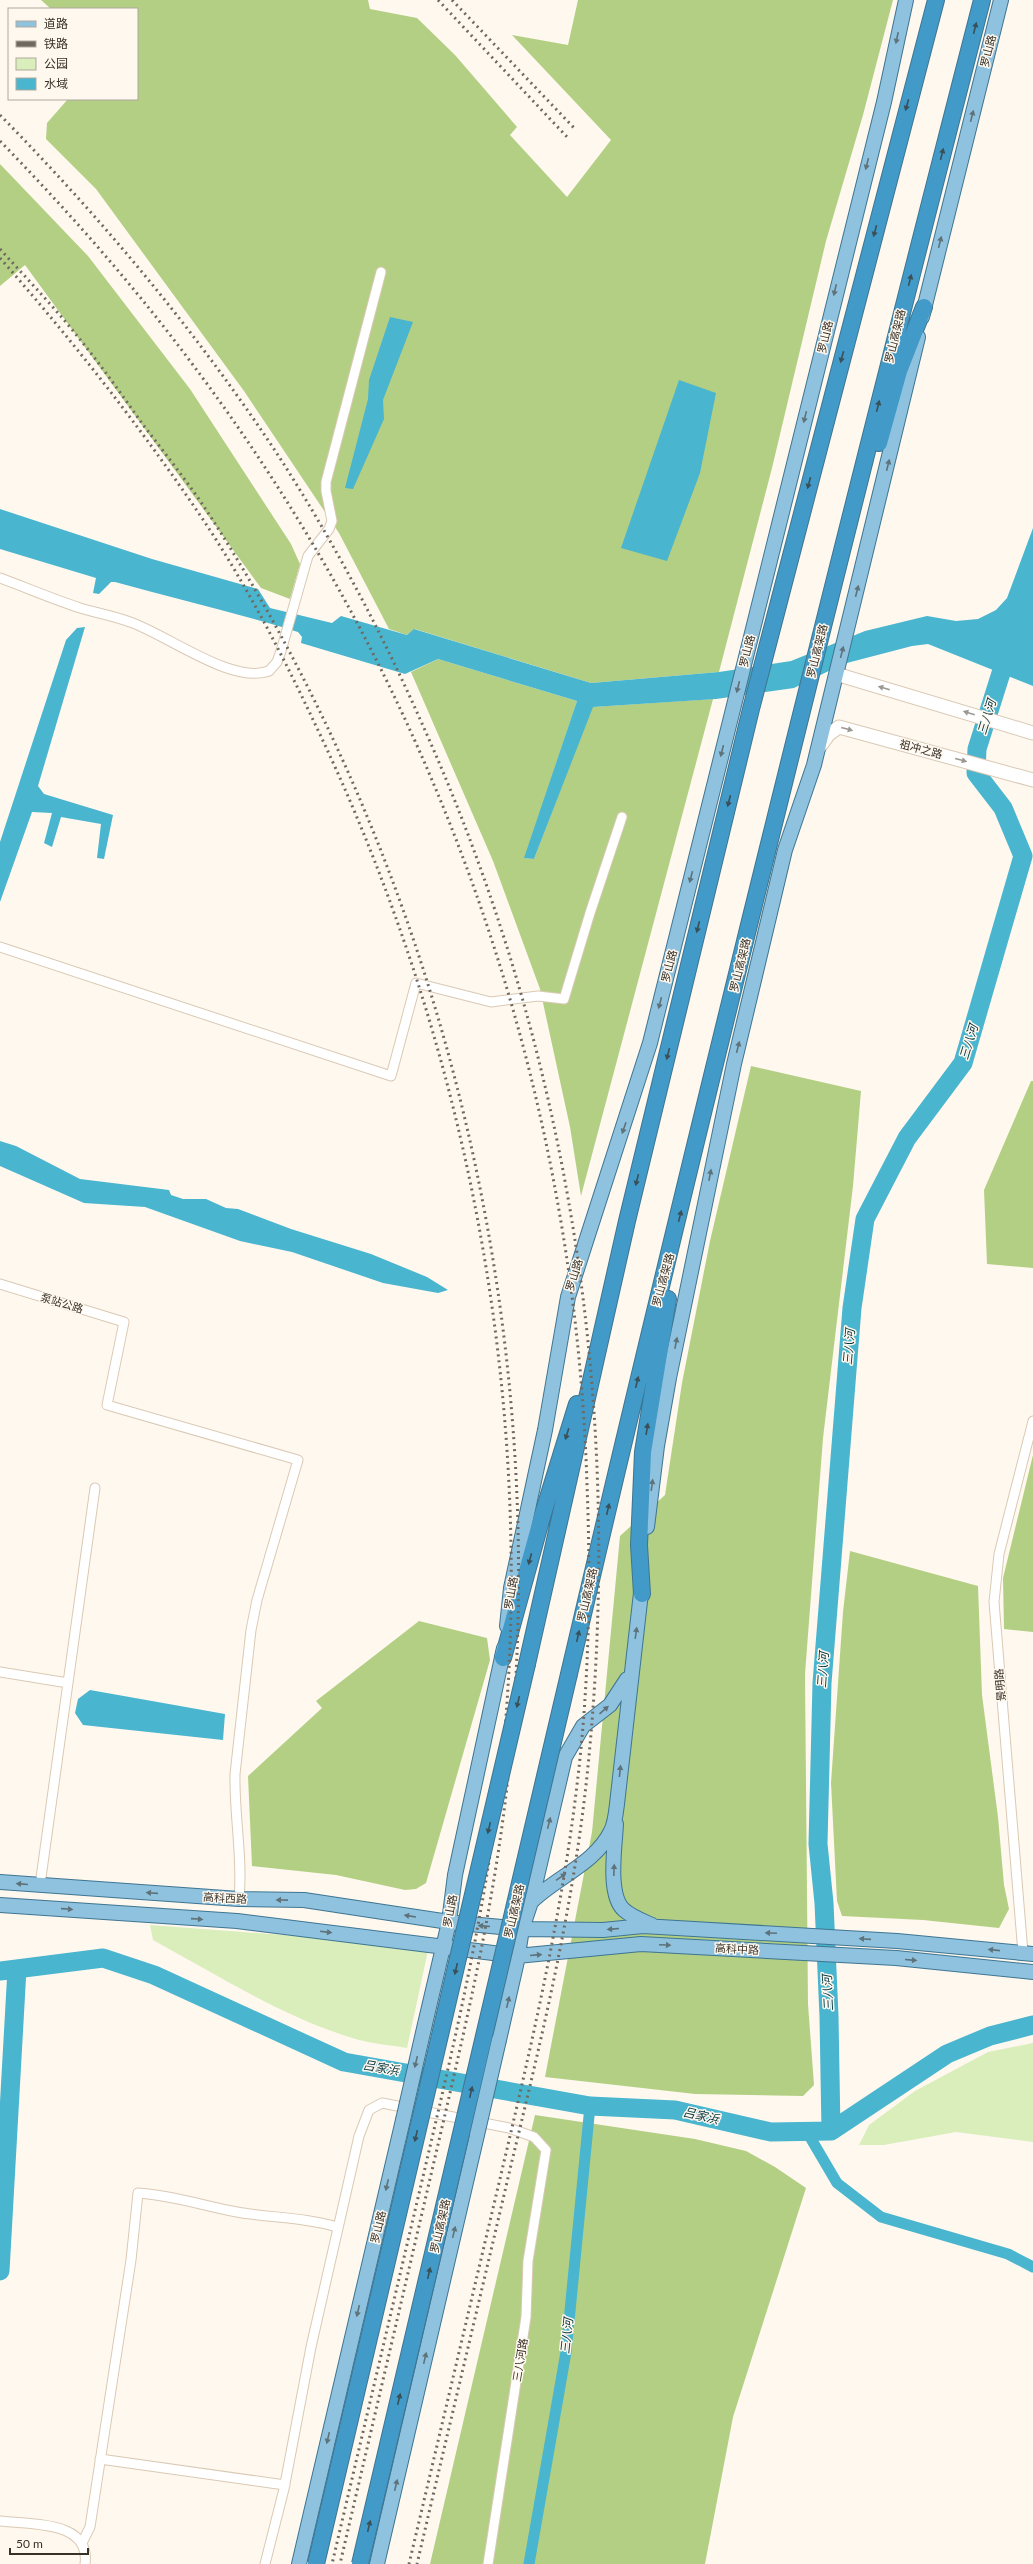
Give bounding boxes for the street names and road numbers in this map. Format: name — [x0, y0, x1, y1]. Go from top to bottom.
street label: 罗山路 — [977, 33, 998, 68]
street label: 罗山高架路 — [882, 308, 907, 364]
street label: 罗山路 — [814, 319, 835, 354]
street label: 罗山高架路 — [804, 623, 829, 679]
street label: 罗山路 — [736, 633, 757, 668]
street label: 祖冲之路 — [898, 737, 944, 760]
street label: 罗山高架路 — [727, 937, 752, 993]
street label: 罗山路 — [658, 948, 679, 983]
street label: 罗山高架路 — [649, 1252, 676, 1308]
street label: 罗山路 — [562, 1257, 585, 1293]
street label: 泵站公路 — [39, 1290, 85, 1315]
street label: 罗山高架路 — [574, 1567, 599, 1623]
street label: 罗山路 — [502, 1576, 520, 1610]
street label: 景明路 — [992, 1668, 1007, 1702]
street label: 罗山高架路 — [501, 1883, 526, 1939]
street label: 高科西路 — [203, 1890, 247, 1905]
street label: 罗山路 — [440, 1894, 459, 1928]
street label: 高科中路 — [715, 1941, 759, 1956]
street label: 罗山高架路 — [427, 2198, 452, 2254]
street label: 罗山路 — [367, 2209, 388, 2244]
street label: 三八河路 — [510, 2337, 529, 2383]

